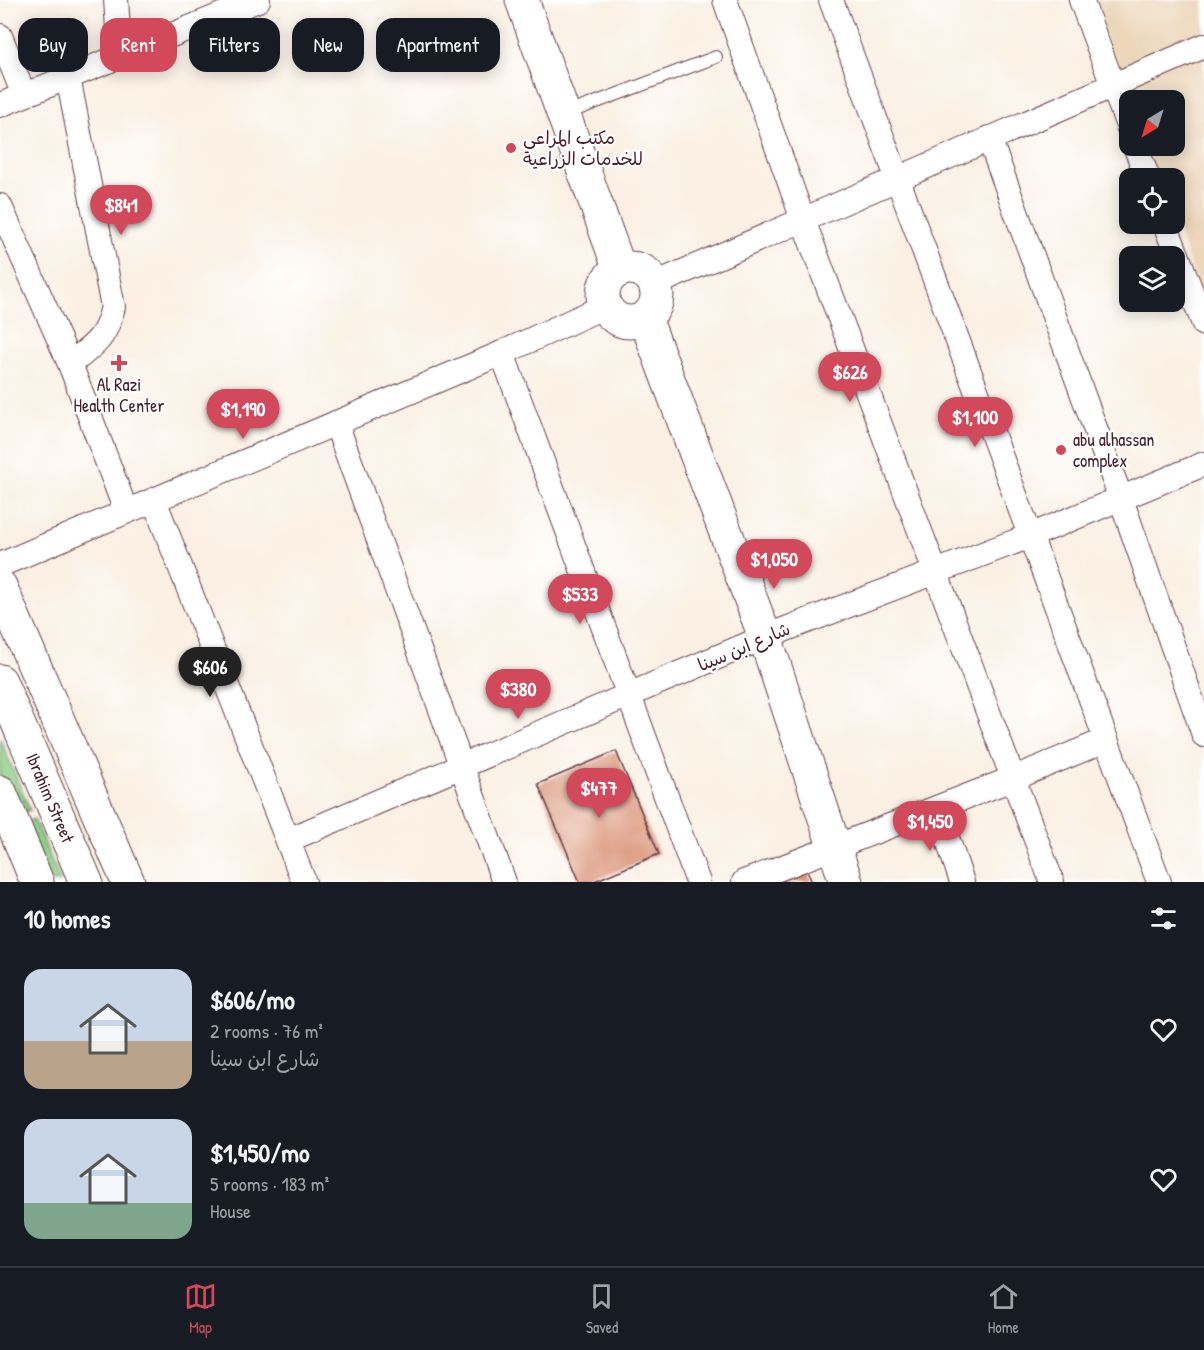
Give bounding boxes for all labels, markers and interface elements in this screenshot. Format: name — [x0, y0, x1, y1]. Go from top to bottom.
chip: Buy — [18, 18, 88, 72]
chip: Rent — [100, 18, 177, 72]
chip: Filters — [189, 18, 280, 72]
chip: New — [292, 18, 364, 72]
chip: Apartment — [376, 18, 500, 72]
north arrow — [1119, 90, 1185, 156]
map controls — [1119, 90, 1185, 312]
place label: مكتب المراعي للخدمات الزراعية — [523, 125, 643, 171]
marker: مكتب المراعي للخدمات الزراعية — [504, 141, 518, 155]
button: locate — [1119, 168, 1185, 234]
pin: $841 — [85, 185, 157, 236]
text: $841 — [104, 191, 138, 218]
button: layers — [1119, 246, 1185, 312]
pin: $626 — [814, 352, 886, 403]
marker: Al Razi Health Center — [110, 354, 128, 372]
text: $626 — [832, 358, 868, 385]
place label: Al Razi Health Center — [74, 372, 164, 418]
pin: $1,190 — [194, 389, 292, 440]
text: $1,190 — [221, 395, 266, 422]
pin: $1,100 — [926, 397, 1024, 448]
text: $1,100 — [952, 403, 998, 430]
place label: abu alhassan complex — [1073, 427, 1154, 473]
marker: abu alhassan complex — [1054, 443, 1068, 457]
pin: $1,050 — [725, 539, 823, 590]
text: $1,050 — [750, 545, 798, 572]
pin: $533 — [544, 574, 616, 625]
text: $533 — [562, 580, 598, 607]
street label: شارع ابن سينا — [694, 616, 794, 677]
pin: $606 — [174, 647, 246, 698]
text: $606 — [192, 653, 228, 680]
pin: $380 — [482, 669, 554, 720]
text: $380 — [500, 675, 536, 702]
street label: Ibrahim Street — [20, 749, 81, 847]
pin: $477 — [563, 768, 635, 819]
text: $477 — [580, 774, 618, 801]
pin: $1,450 — [881, 801, 979, 852]
text: $1,450 — [907, 807, 953, 834]
text: 10 homes — [24, 901, 111, 936]
icon: filters — [1147, 902, 1180, 935]
text: $606/mo — [210, 982, 295, 1017]
icon: home — [72, 993, 144, 1065]
icon: heart — [1147, 1013, 1180, 1046]
text: 2 rooms · 76 m² — [210, 1017, 323, 1044]
text: شارع ابن سينا — [210, 1045, 319, 1072]
text: $1,450/mo — [210, 1135, 309, 1170]
icon: home — [72, 1143, 144, 1215]
icon: heart — [1147, 1163, 1180, 1196]
text: 5 rooms · 183 m² — [210, 1170, 329, 1197]
text: House — [210, 1197, 251, 1224]
tab: Map — [184, 1280, 217, 1338]
tab: Saved — [585, 1280, 618, 1338]
tab: Home — [987, 1280, 1020, 1338]

